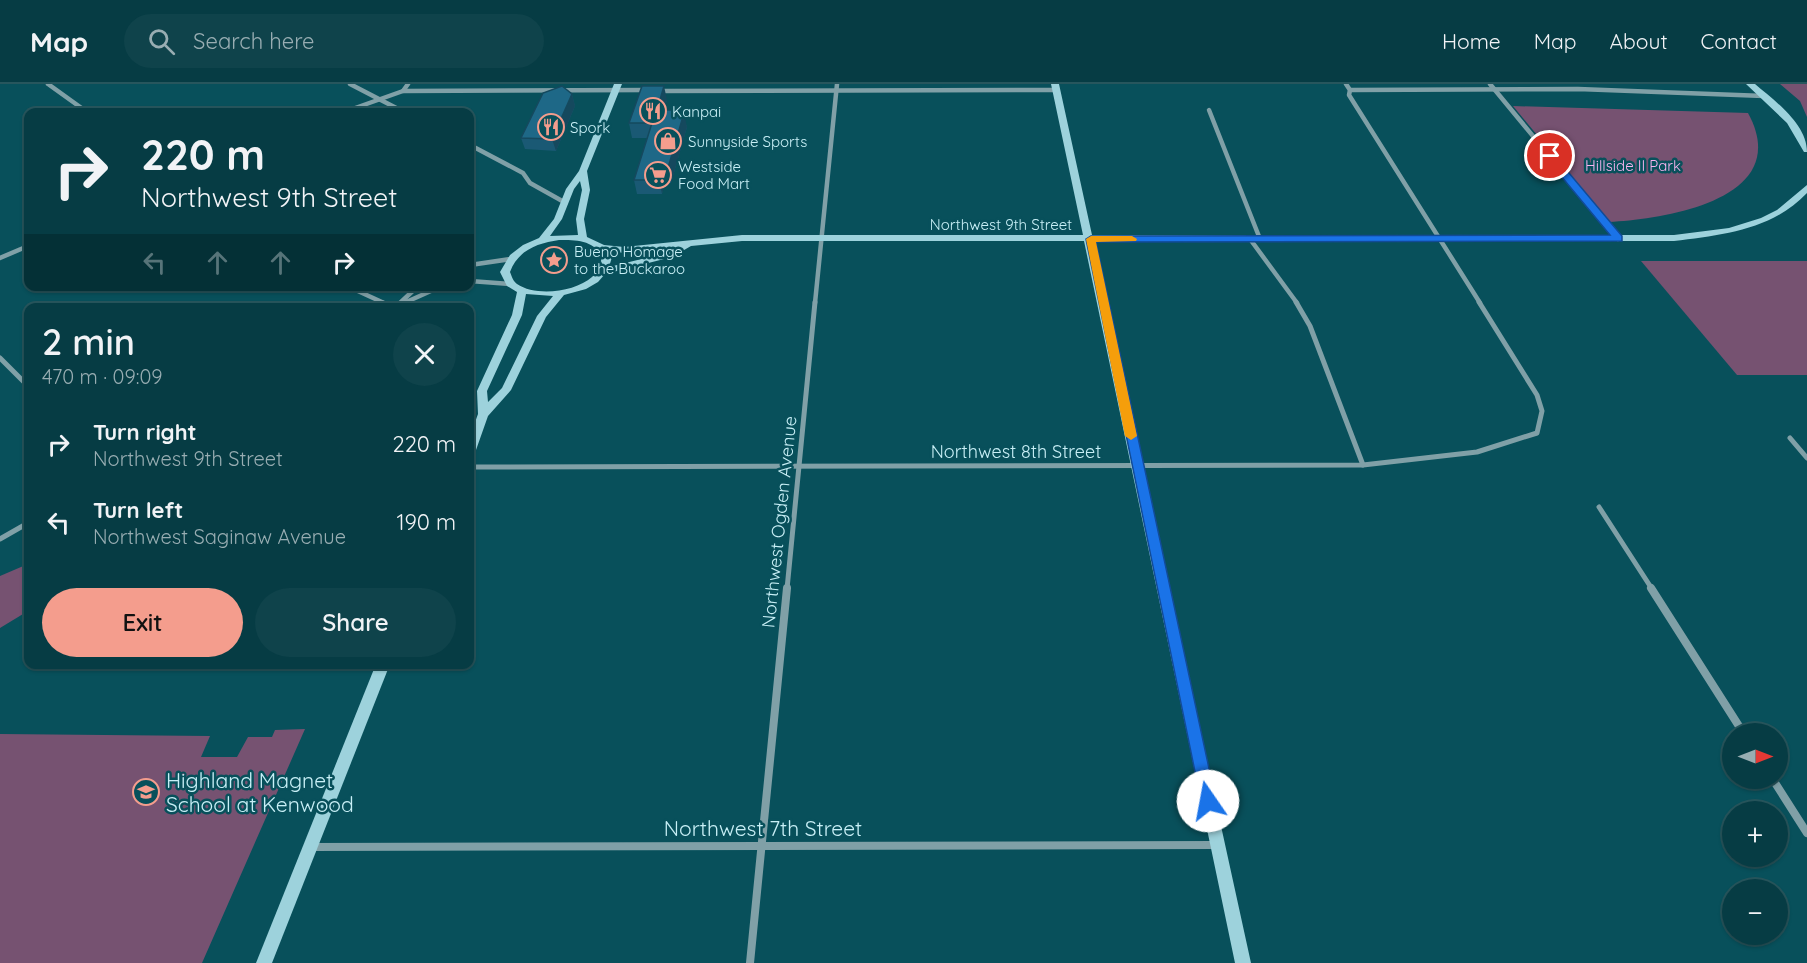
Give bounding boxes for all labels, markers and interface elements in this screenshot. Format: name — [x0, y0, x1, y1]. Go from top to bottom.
search box — [124, 14, 544, 68]
text: Map — [30, 24, 88, 59]
icon: search — [145, 25, 178, 58]
text: Search here — [193, 27, 315, 55]
text: Home — [1442, 28, 1501, 54]
text: Map — [1534, 28, 1577, 54]
text: About — [1610, 28, 1668, 54]
text: Contact — [1701, 28, 1777, 54]
restaurant icon: Kanpai — [638, 96, 668, 126]
place label: Kanpai — [672, 102, 721, 121]
restaurant icon: Spork — [536, 112, 566, 142]
place label: Spork — [570, 118, 610, 137]
shop icon: Sunnyside Sports — [653, 126, 683, 156]
text: 220 m — [141, 128, 265, 181]
pin — [1524, 130, 1575, 181]
icon: right — [42, 132, 120, 210]
place label: Sunnyside Sports — [688, 132, 807, 151]
icon: arrive — [1533, 139, 1566, 172]
park label: Hillside II Park — [1585, 156, 1681, 175]
place label: Westside Food Mart — [678, 157, 750, 193]
supermarket icon: Westside Food Mart — [643, 160, 673, 190]
text: Northwest 9th Street — [141, 180, 397, 214]
street label: Northwest 9th Street — [930, 215, 1072, 234]
place label: Bueno Homage to the Buckaroo — [574, 242, 685, 278]
place icon: Bueno Homage to the Buckaroo — [539, 245, 569, 275]
icon: left — [138, 246, 171, 279]
icon: ahead — [201, 246, 234, 279]
icon: ahead — [264, 246, 297, 279]
icon: right — [327, 246, 360, 279]
text: 2 min — [42, 319, 135, 364]
button: close — [393, 323, 456, 386]
text: 470 m · 09:09 — [42, 364, 162, 389]
street label: Northwest Ogden Avenue — [756, 415, 802, 629]
text: Turn right — [93, 418, 197, 446]
icon: right — [42, 428, 75, 461]
text: 220 m — [392, 430, 456, 458]
street label: Northwest 8th Street — [931, 440, 1101, 463]
text: Northwest 9th Street — [93, 446, 283, 471]
text: Turn left — [93, 496, 183, 524]
icon: left — [42, 506, 75, 539]
text: 190 m — [396, 508, 456, 536]
text: Northwest Saginaw Avenue — [93, 524, 346, 549]
button: Exit — [42, 588, 243, 657]
button: Share — [255, 588, 456, 657]
north arrow — [1722, 723, 1788, 789]
map controls — [1722, 723, 1788, 945]
place label: Highland Magnet School at Kenwood — [166, 767, 354, 817]
position arrow — [1176, 769, 1240, 833]
school or university icon: Highland Magnet School at Kenwood — [131, 777, 161, 807]
button: + — [1722, 801, 1788, 867]
street label: Northwest 7th Street — [664, 815, 862, 841]
button: − — [1722, 879, 1788, 945]

